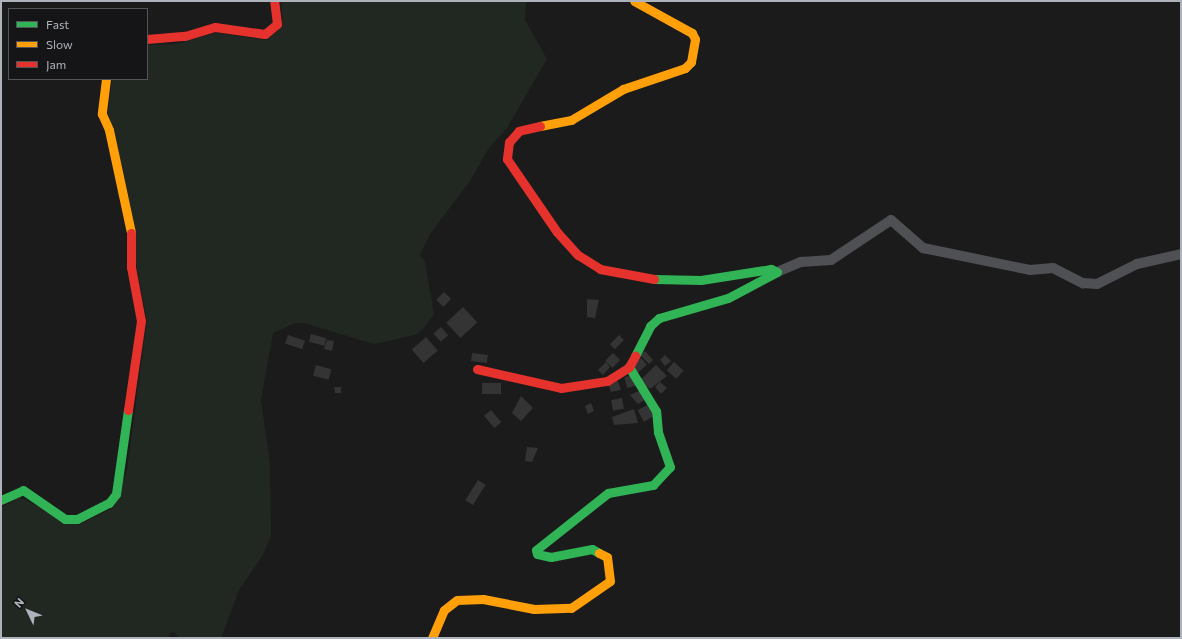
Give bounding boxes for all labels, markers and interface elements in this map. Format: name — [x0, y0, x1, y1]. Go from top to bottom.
legend — [8, 8, 148, 80]
text: Fast — [46, 17, 69, 31]
text: Slow — [46, 37, 73, 51]
text: Jam — [46, 57, 66, 71]
north arrow — [8, 591, 48, 631]
text: N — [11, 595, 26, 610]

